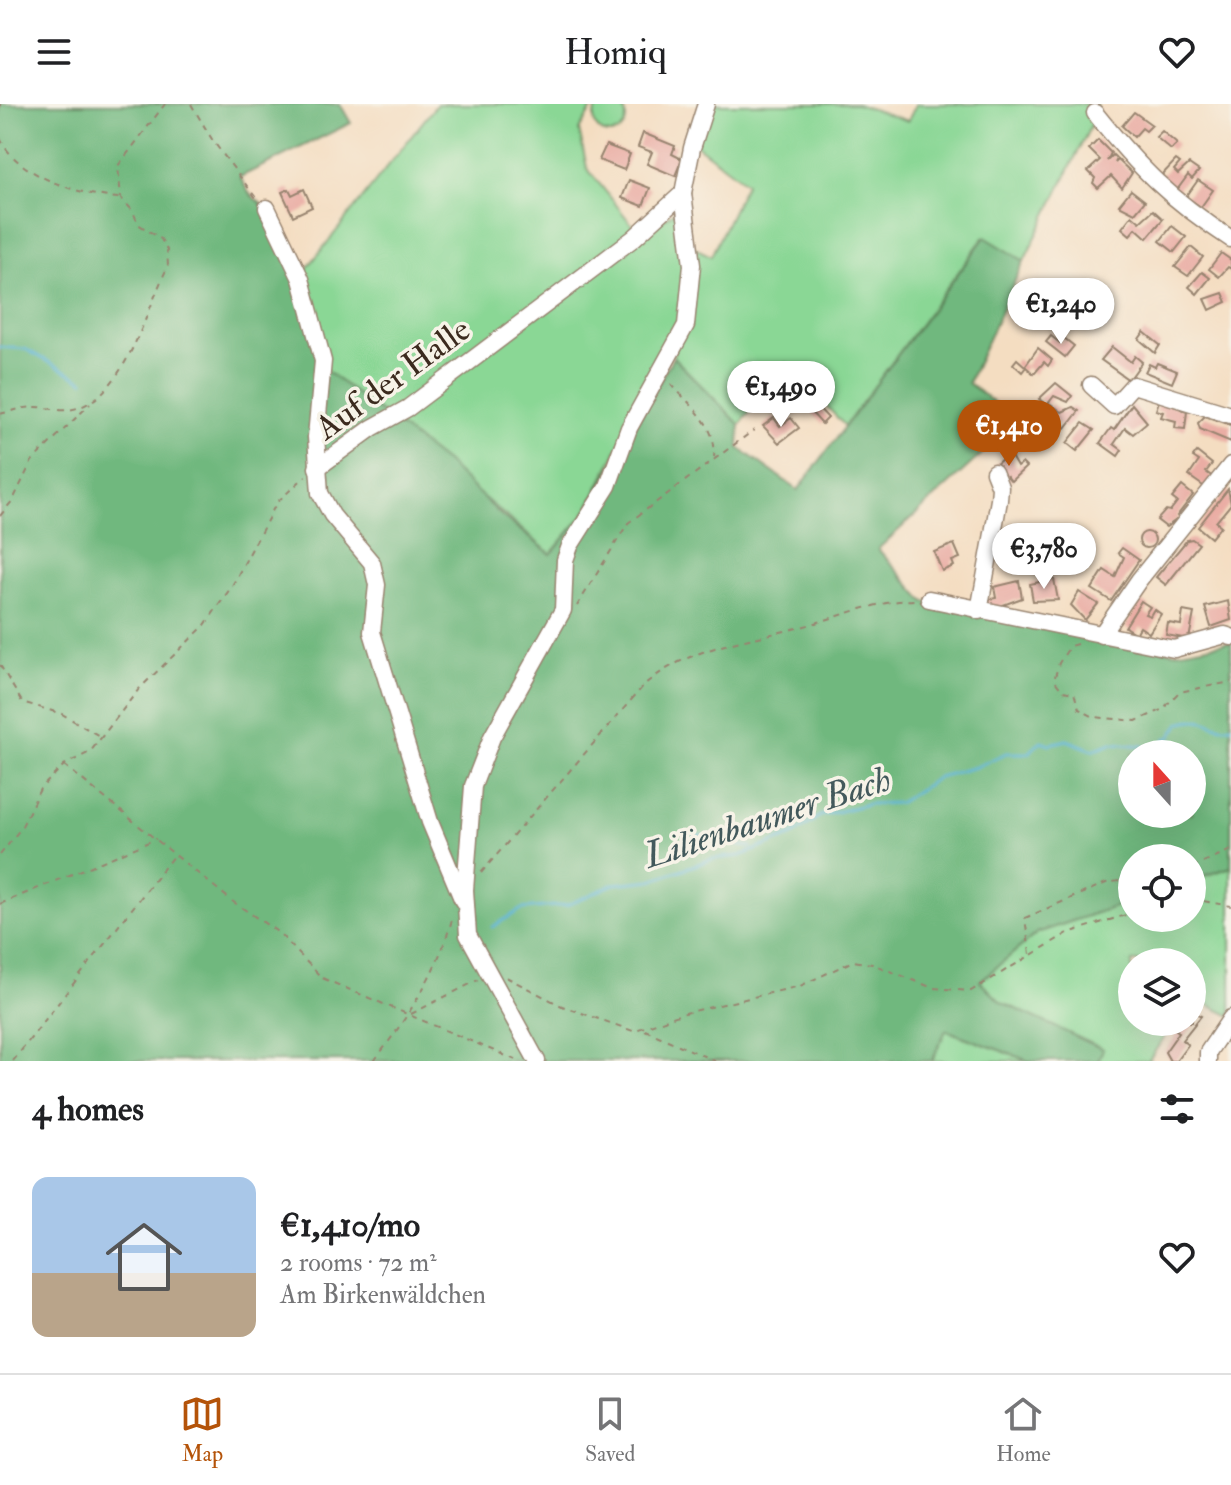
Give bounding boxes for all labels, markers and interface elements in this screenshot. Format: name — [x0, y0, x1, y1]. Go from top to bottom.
icon: menu — [32, 30, 76, 74]
text: Homiq — [564, 30, 667, 75]
icon: heart — [1155, 30, 1199, 74]
pin: €1,240 — [996, 278, 1126, 346]
text: €1,240 — [1025, 288, 1097, 320]
street label: Auf der Halle — [306, 309, 479, 450]
pin: €1,490 — [716, 361, 846, 429]
text: €1,490 — [745, 371, 817, 403]
pin: €1,410 — [944, 400, 1074, 468]
text: €1,410 — [975, 410, 1043, 442]
pin: €3,780 — [979, 523, 1109, 591]
text: €3,780 — [1010, 533, 1078, 565]
north arrow — [1118, 740, 1206, 828]
map controls — [1118, 740, 1206, 1036]
water label: Lilienbaumer Bach — [636, 756, 897, 879]
button: locate — [1118, 844, 1206, 932]
button: layers — [1118, 948, 1206, 1036]
icon: filters — [1155, 1087, 1199, 1131]
text: 4 homes — [32, 1088, 144, 1131]
text: €1,410/mo — [280, 1204, 420, 1247]
icon: home — [96, 1209, 192, 1305]
icon: heart — [1155, 1235, 1199, 1279]
text: 2 rooms · 72 m² — [280, 1247, 437, 1279]
text: Am Birkenwäldchen — [280, 1279, 486, 1311]
tab: Map — [180, 1392, 224, 1468]
tab: Saved — [585, 1392, 635, 1468]
tab: Home — [996, 1392, 1051, 1468]

